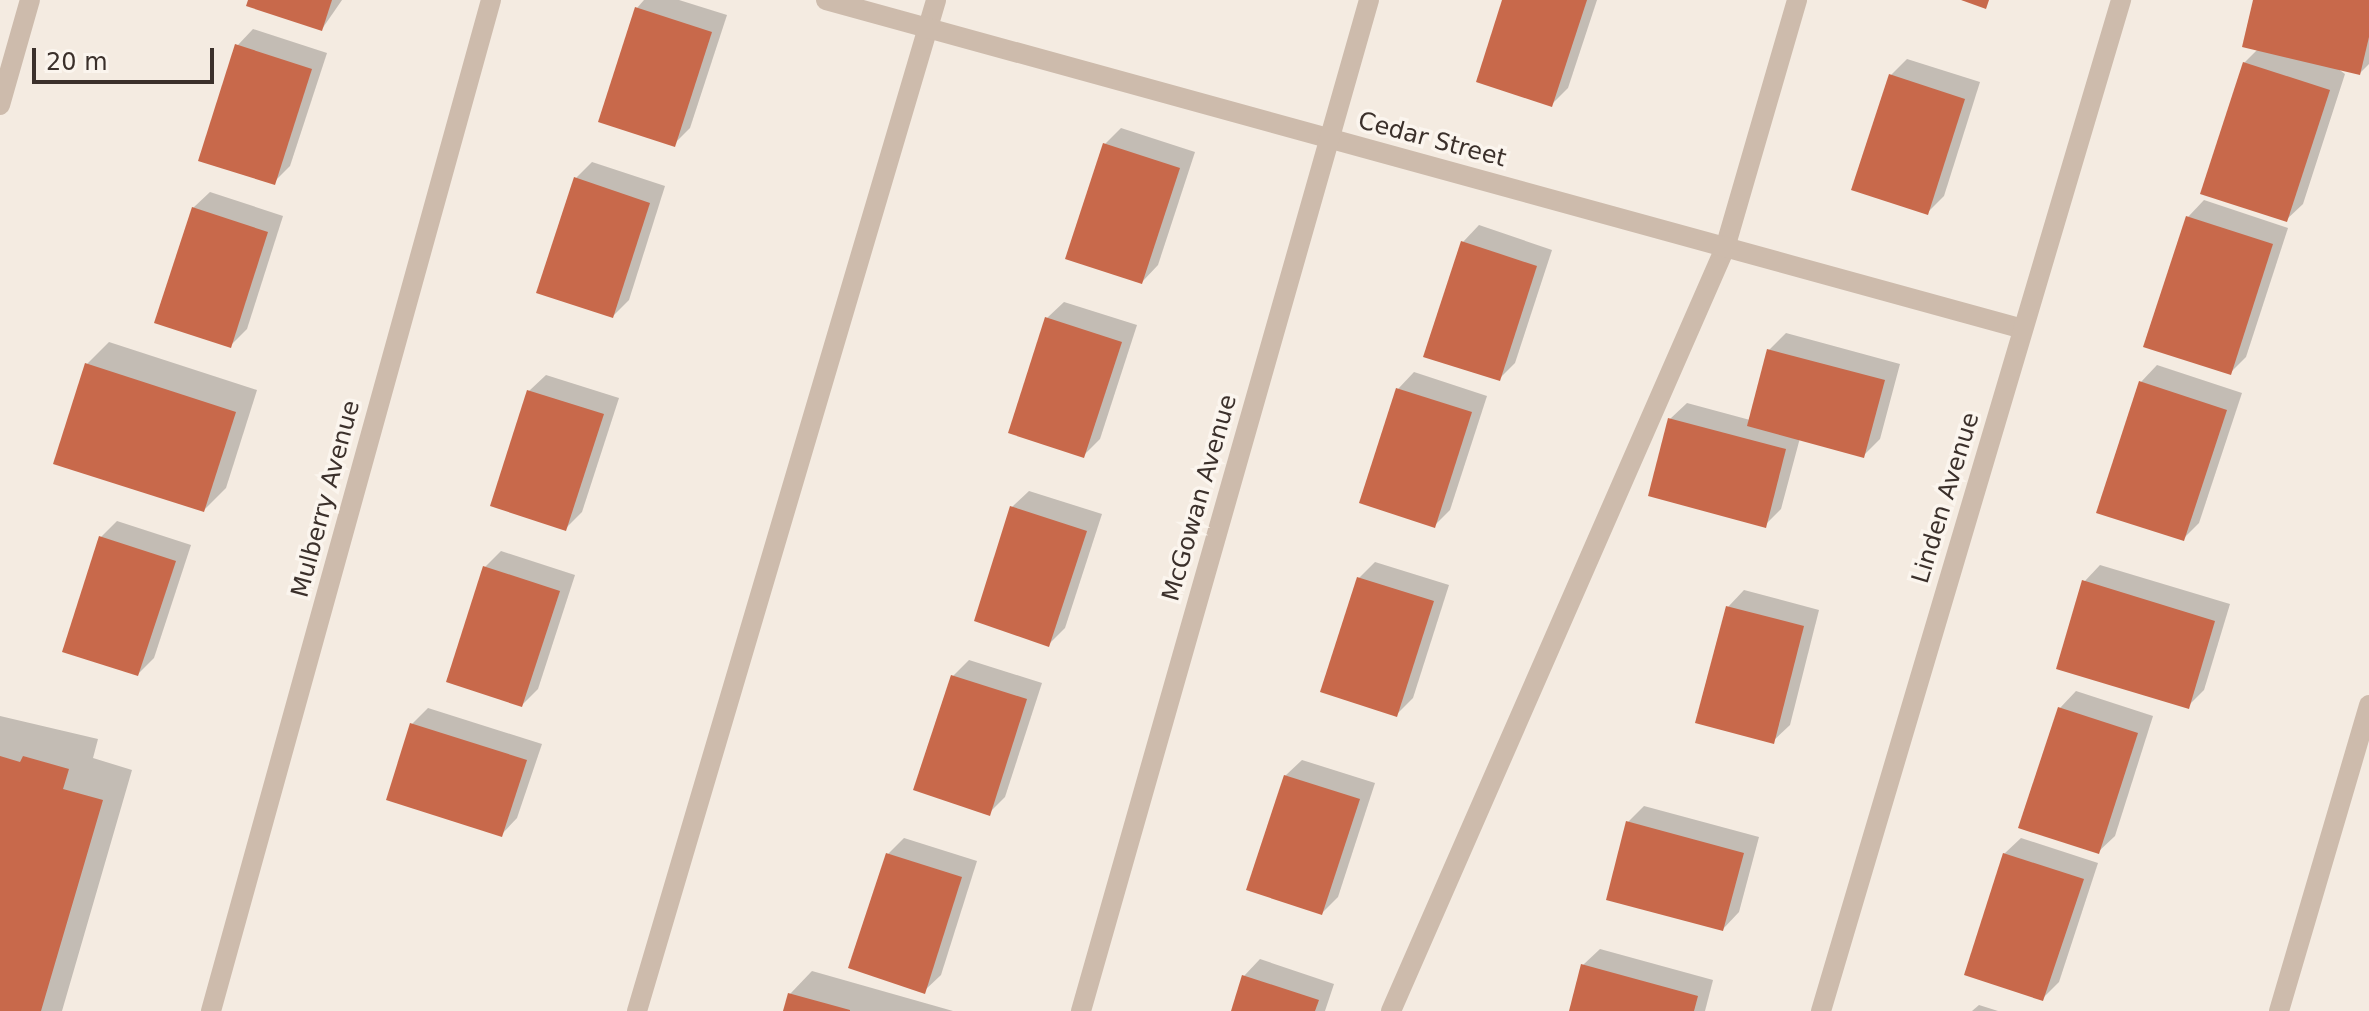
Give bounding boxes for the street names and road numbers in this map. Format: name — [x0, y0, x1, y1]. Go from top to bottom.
street label: Cedar Street — [1355, 106, 1509, 174]
street label: McGowan Avenue — [1157, 391, 1243, 605]
street label: Mulberry Avenue — [286, 397, 366, 601]
street label: Linden Avenue — [1906, 409, 1986, 587]

